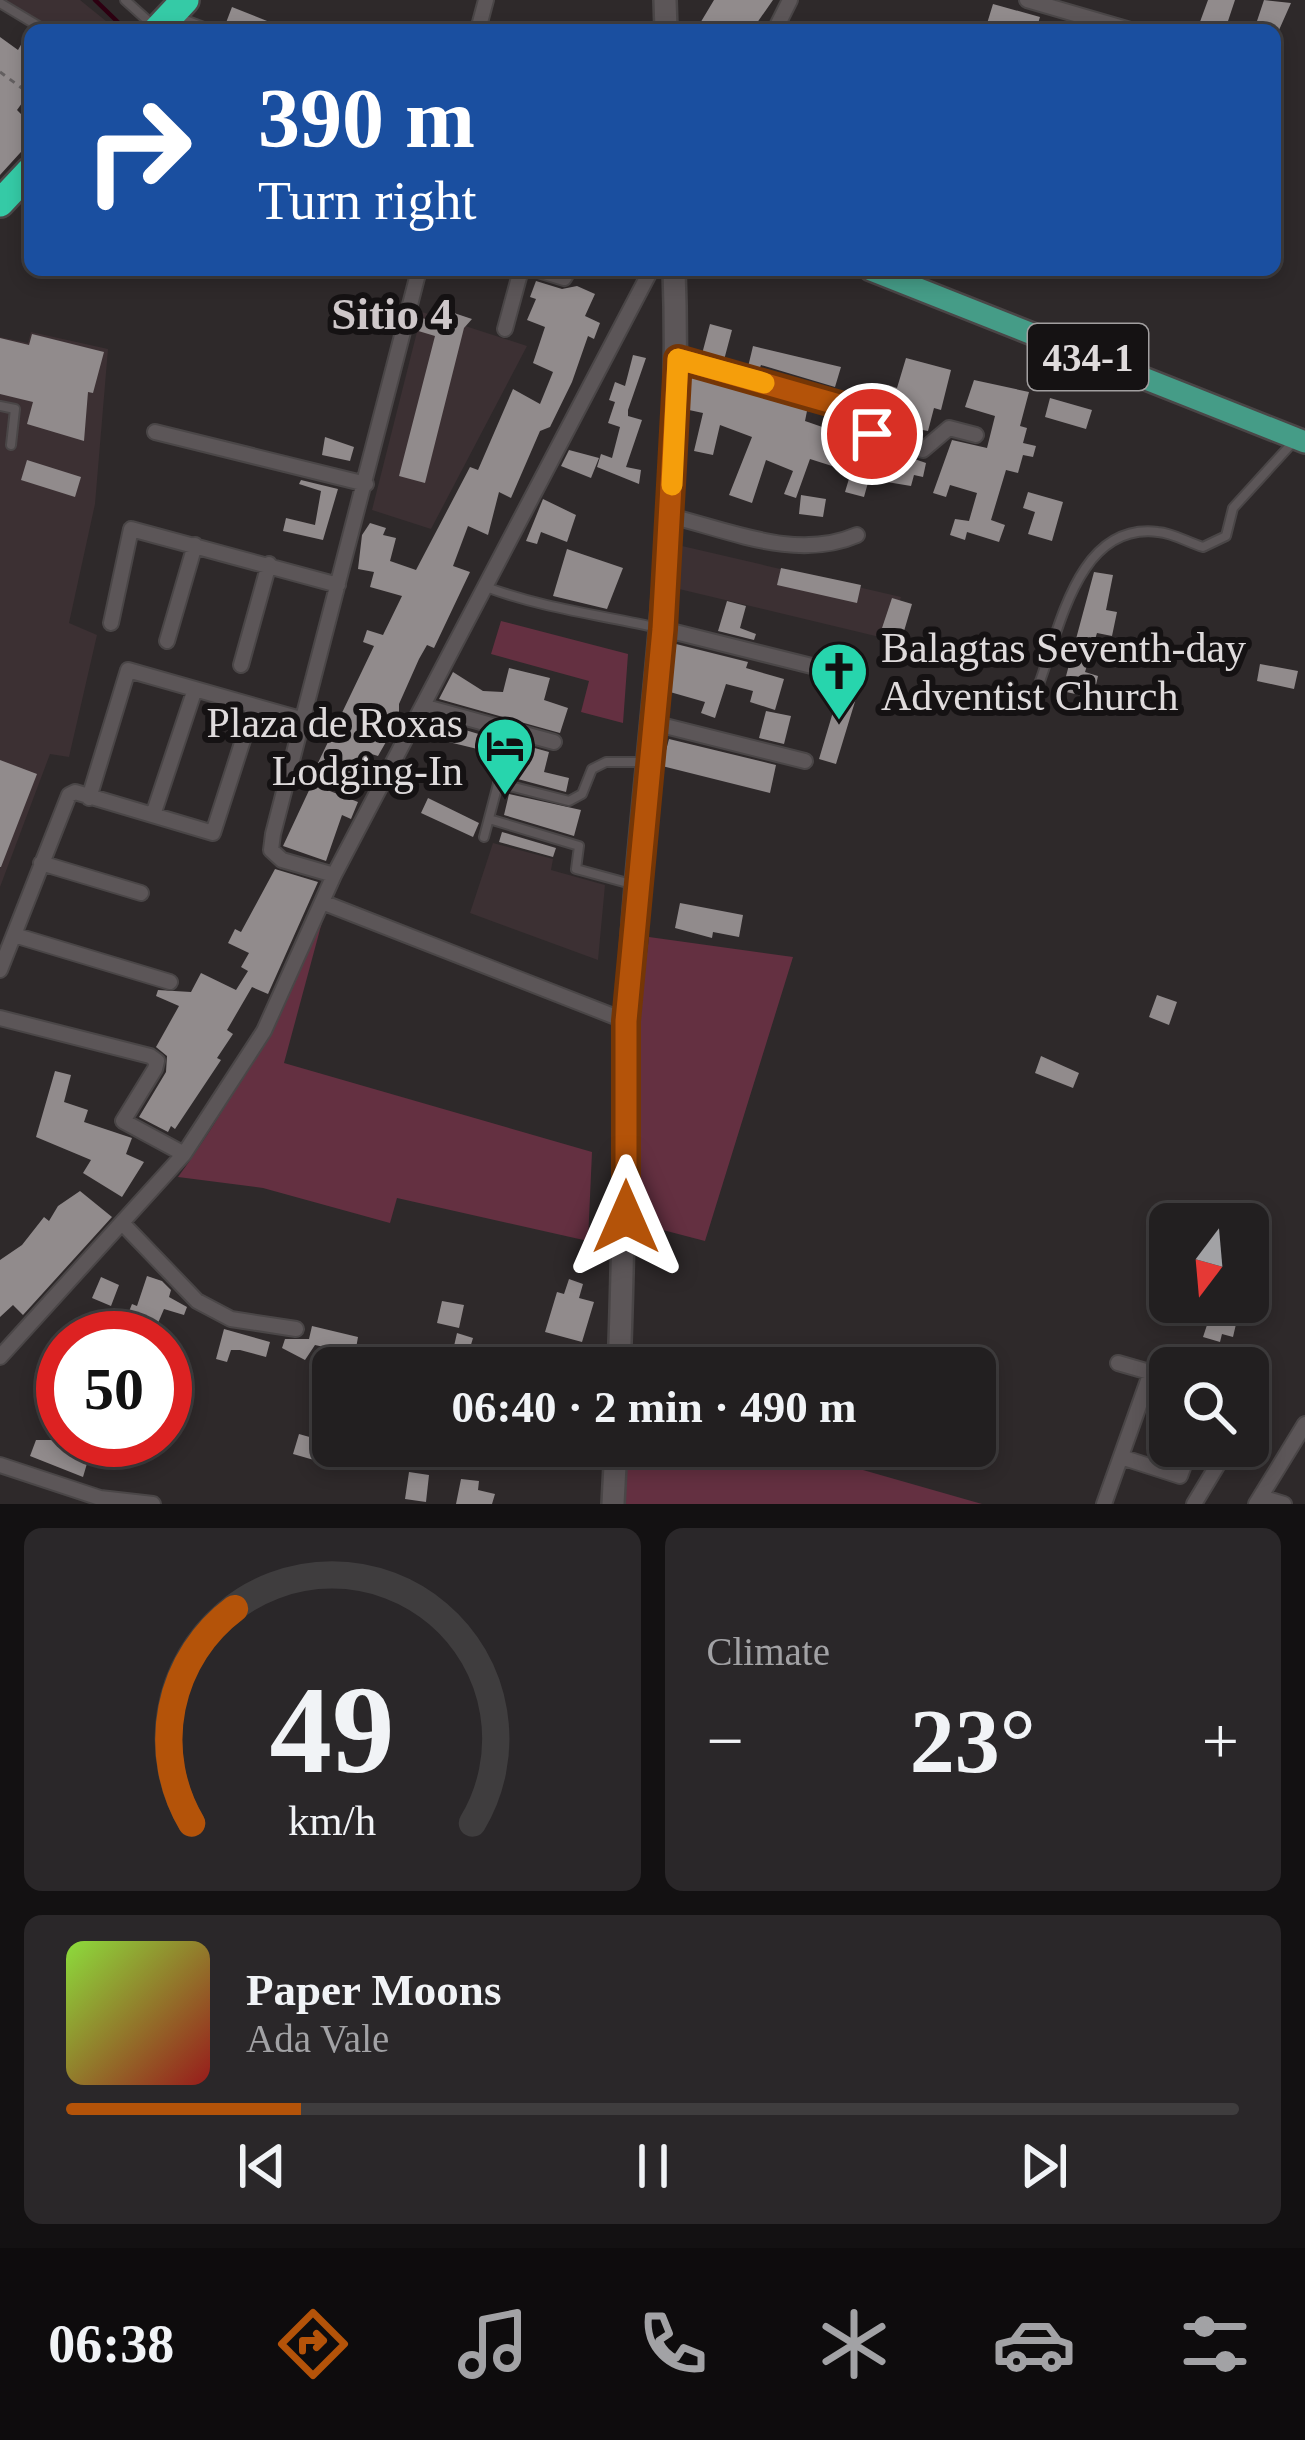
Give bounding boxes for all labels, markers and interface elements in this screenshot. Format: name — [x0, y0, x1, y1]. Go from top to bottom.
icon: right — [60, 72, 216, 228]
text: 390 m — [258, 72, 475, 165]
text: Turn right — [258, 171, 477, 231]
district label: Sitio 4 — [331, 289, 453, 339]
road number: 434-1 — [1028, 324, 1148, 390]
pin — [821, 383, 923, 485]
icon: arrive — [839, 401, 905, 467]
place label: Balagtas Seventh-day Adventist Church — [881, 625, 1246, 719]
church icon: Balagtas Seventh-day Adventist Church — [808, 640, 870, 722]
place label: Plaza de Roxas Lodging-In — [206, 700, 463, 794]
hotel icon: Plaza de Roxas Lodging-In — [474, 715, 536, 797]
position arrow — [563, 1154, 689, 1280]
north arrow — [1149, 1203, 1269, 1323]
map controls — [1149, 1203, 1269, 1467]
speed limit sign: 50 — [36, 1311, 192, 1467]
button: search — [1149, 1347, 1269, 1467]
text: 06:40 · 2 min · 490 m — [452, 1382, 857, 1432]
text: Climate — [707, 1630, 830, 1673]
text: 49 — [270, 1661, 395, 1799]
text: 23° — [910, 1692, 1036, 1791]
text: − — [707, 1704, 744, 1777]
text: + — [1202, 1704, 1239, 1777]
text: km/h — [288, 1796, 376, 1843]
text: Paper Moons — [246, 1965, 501, 2015]
text: Ada Vale — [246, 2017, 389, 2060]
icon: previous — [229, 2133, 295, 2199]
icon: pause — [620, 2133, 686, 2199]
icon: next — [1011, 2133, 1077, 2199]
icon: directions — [271, 2302, 355, 2386]
icon: music — [451, 2302, 535, 2386]
icon: phone — [631, 2302, 715, 2386]
icon: climate — [812, 2302, 896, 2386]
icon: car — [992, 2302, 1076, 2386]
icon: filters — [1173, 2302, 1257, 2386]
text: 06:38 — [48, 2314, 174, 2374]

